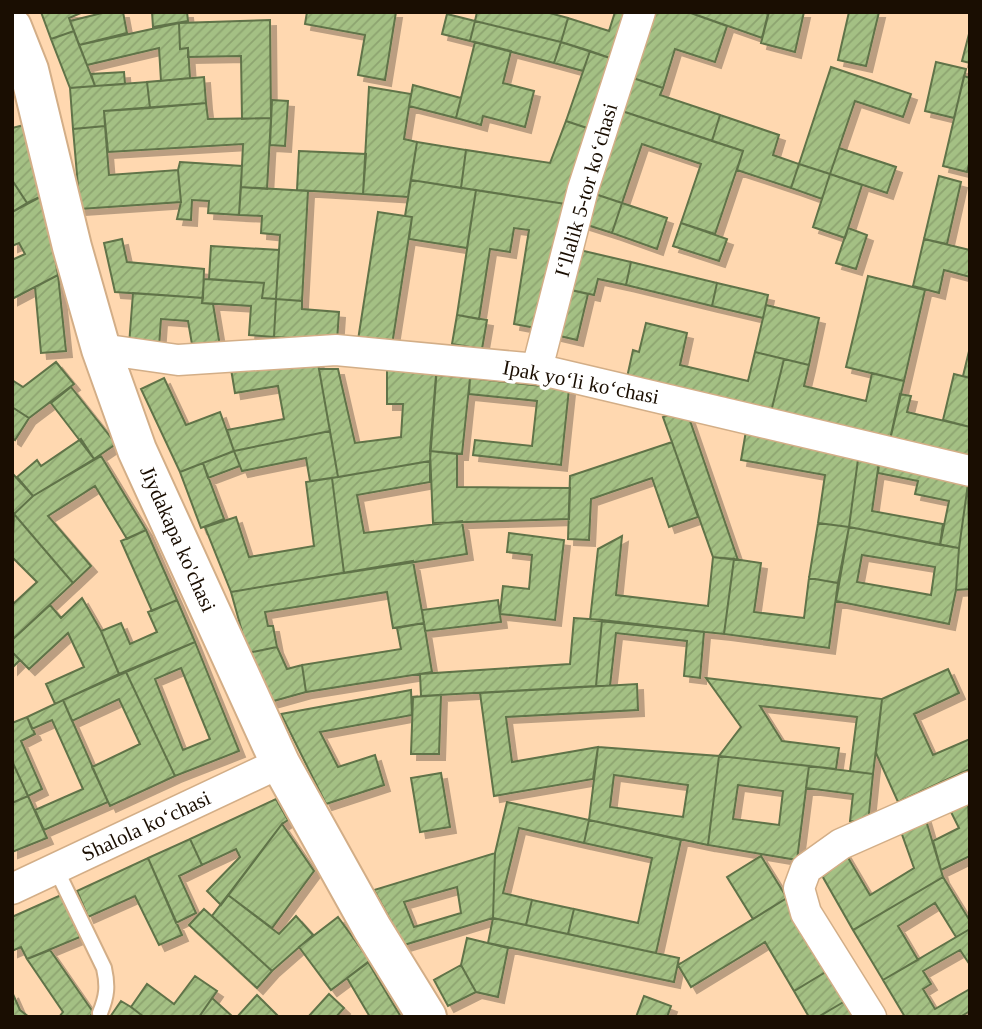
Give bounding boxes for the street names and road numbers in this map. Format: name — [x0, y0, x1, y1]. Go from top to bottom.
street label: Iʻllalik 5-tor koʻchasi — [550, 100, 622, 280]
street label: Ipak yoʻli koʻchasi — [501, 355, 661, 409]
street label: Jiydakapa ko'chasi — [135, 462, 221, 616]
street label: Shalola koʻchasi — [78, 786, 214, 866]

